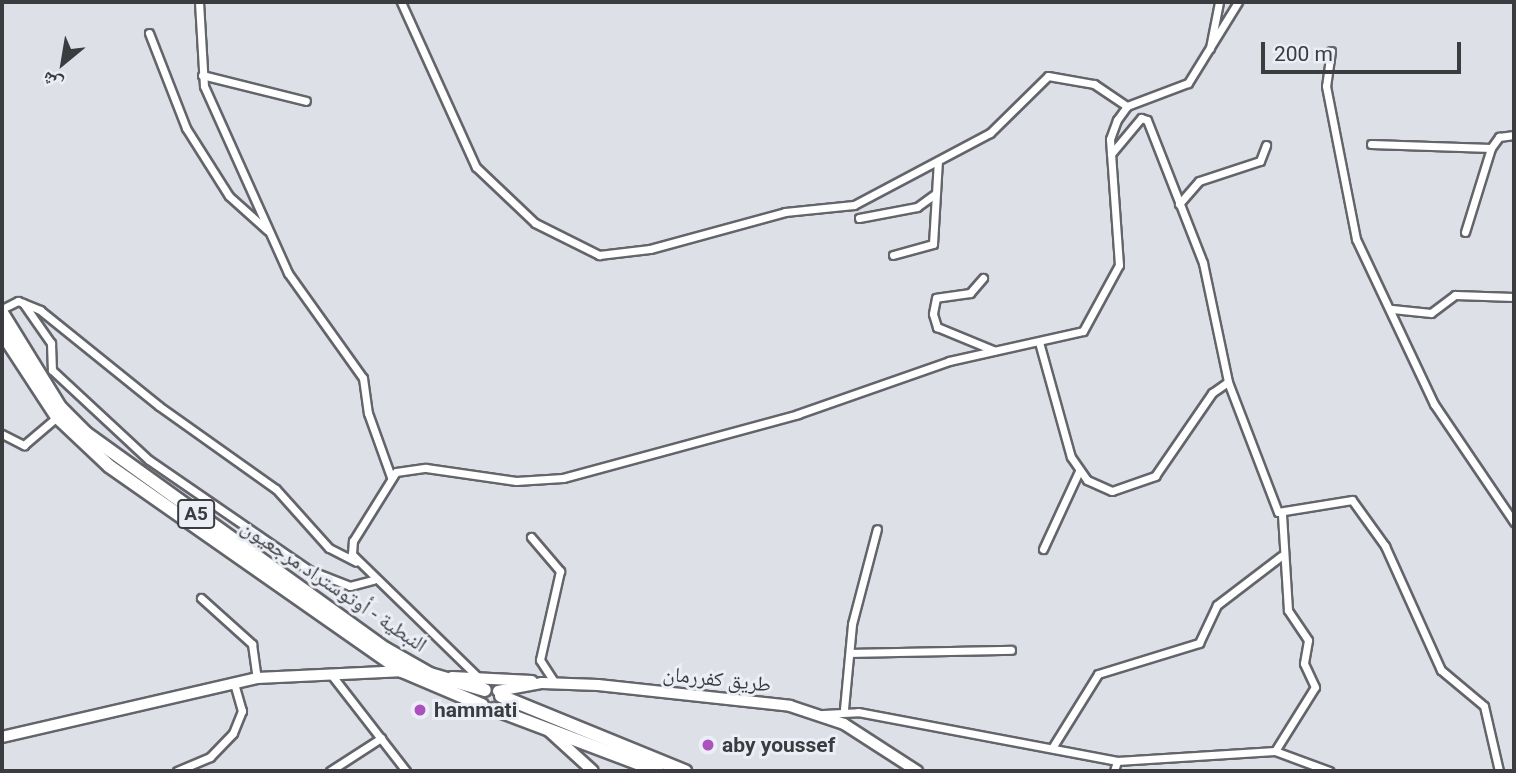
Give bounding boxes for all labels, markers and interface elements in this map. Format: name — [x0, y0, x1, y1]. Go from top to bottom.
north arrow — [28, 28, 98, 98]
scale bar — [1264, 28, 1464, 72]
text: 200 m — [1274, 42, 1333, 66]
text: ش — [38, 67, 67, 97]
road number: A5 — [177, 499, 215, 530]
street label: النبطية - أوتوستراد مرجعيون — [236, 514, 432, 658]
street label: طريق كفررمان — [662, 661, 772, 697]
place label: hammati — [434, 697, 517, 723]
marker: hammati — [412, 702, 428, 718]
place label: aby youssef — [722, 732, 835, 758]
marker: aby youssef — [700, 737, 716, 753]

